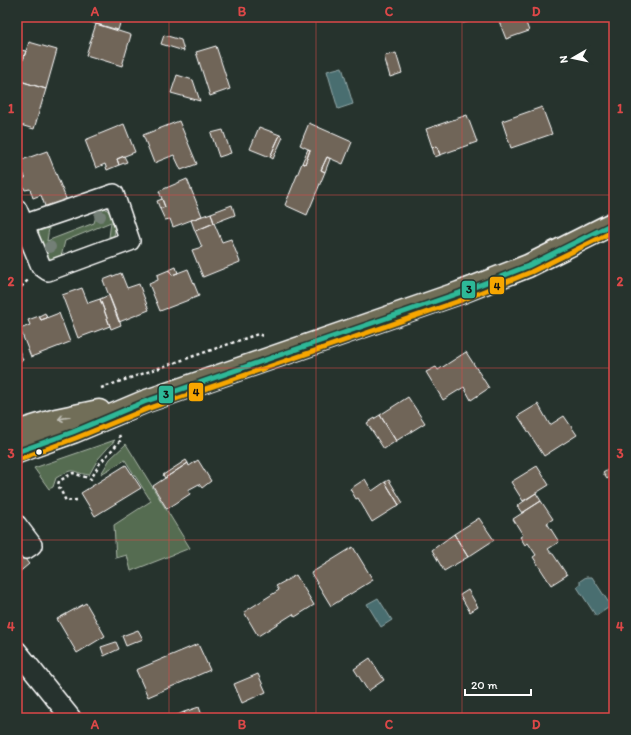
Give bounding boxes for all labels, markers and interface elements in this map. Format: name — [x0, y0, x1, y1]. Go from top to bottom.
text: A — [90, 4, 100, 19]
text: B — [238, 4, 247, 19]
text: C — [385, 4, 394, 19]
text: D — [532, 4, 541, 19]
north arrow — [553, 38, 593, 78]
text: N — [557, 55, 571, 64]
text: 1 — [8, 101, 14, 116]
text: 1 — [617, 101, 623, 116]
text: 2 — [8, 274, 15, 289]
text: 2 — [617, 274, 624, 289]
line badge: 4 — [489, 276, 505, 295]
line badge: 3 — [461, 280, 476, 299]
text: 4 — [494, 280, 501, 293]
text: 3 — [466, 283, 472, 296]
line badge: 4 — [188, 382, 204, 402]
line badge: 3 — [158, 385, 174, 404]
text: 4 — [193, 386, 200, 399]
text: 3 — [163, 388, 169, 401]
one-way arrow — [58, 415, 71, 423]
text: 3 — [7, 446, 15, 461]
text: 3 — [616, 446, 624, 461]
unlabelled marker — [34, 447, 44, 457]
text: 4 — [7, 619, 15, 634]
text: 4 — [616, 619, 624, 634]
scale bar — [465, 671, 531, 697]
text: 20 m — [471, 678, 498, 692]
text: A — [90, 717, 100, 732]
text: B — [238, 717, 247, 732]
text: C — [385, 717, 394, 732]
text: D — [532, 717, 541, 732]

